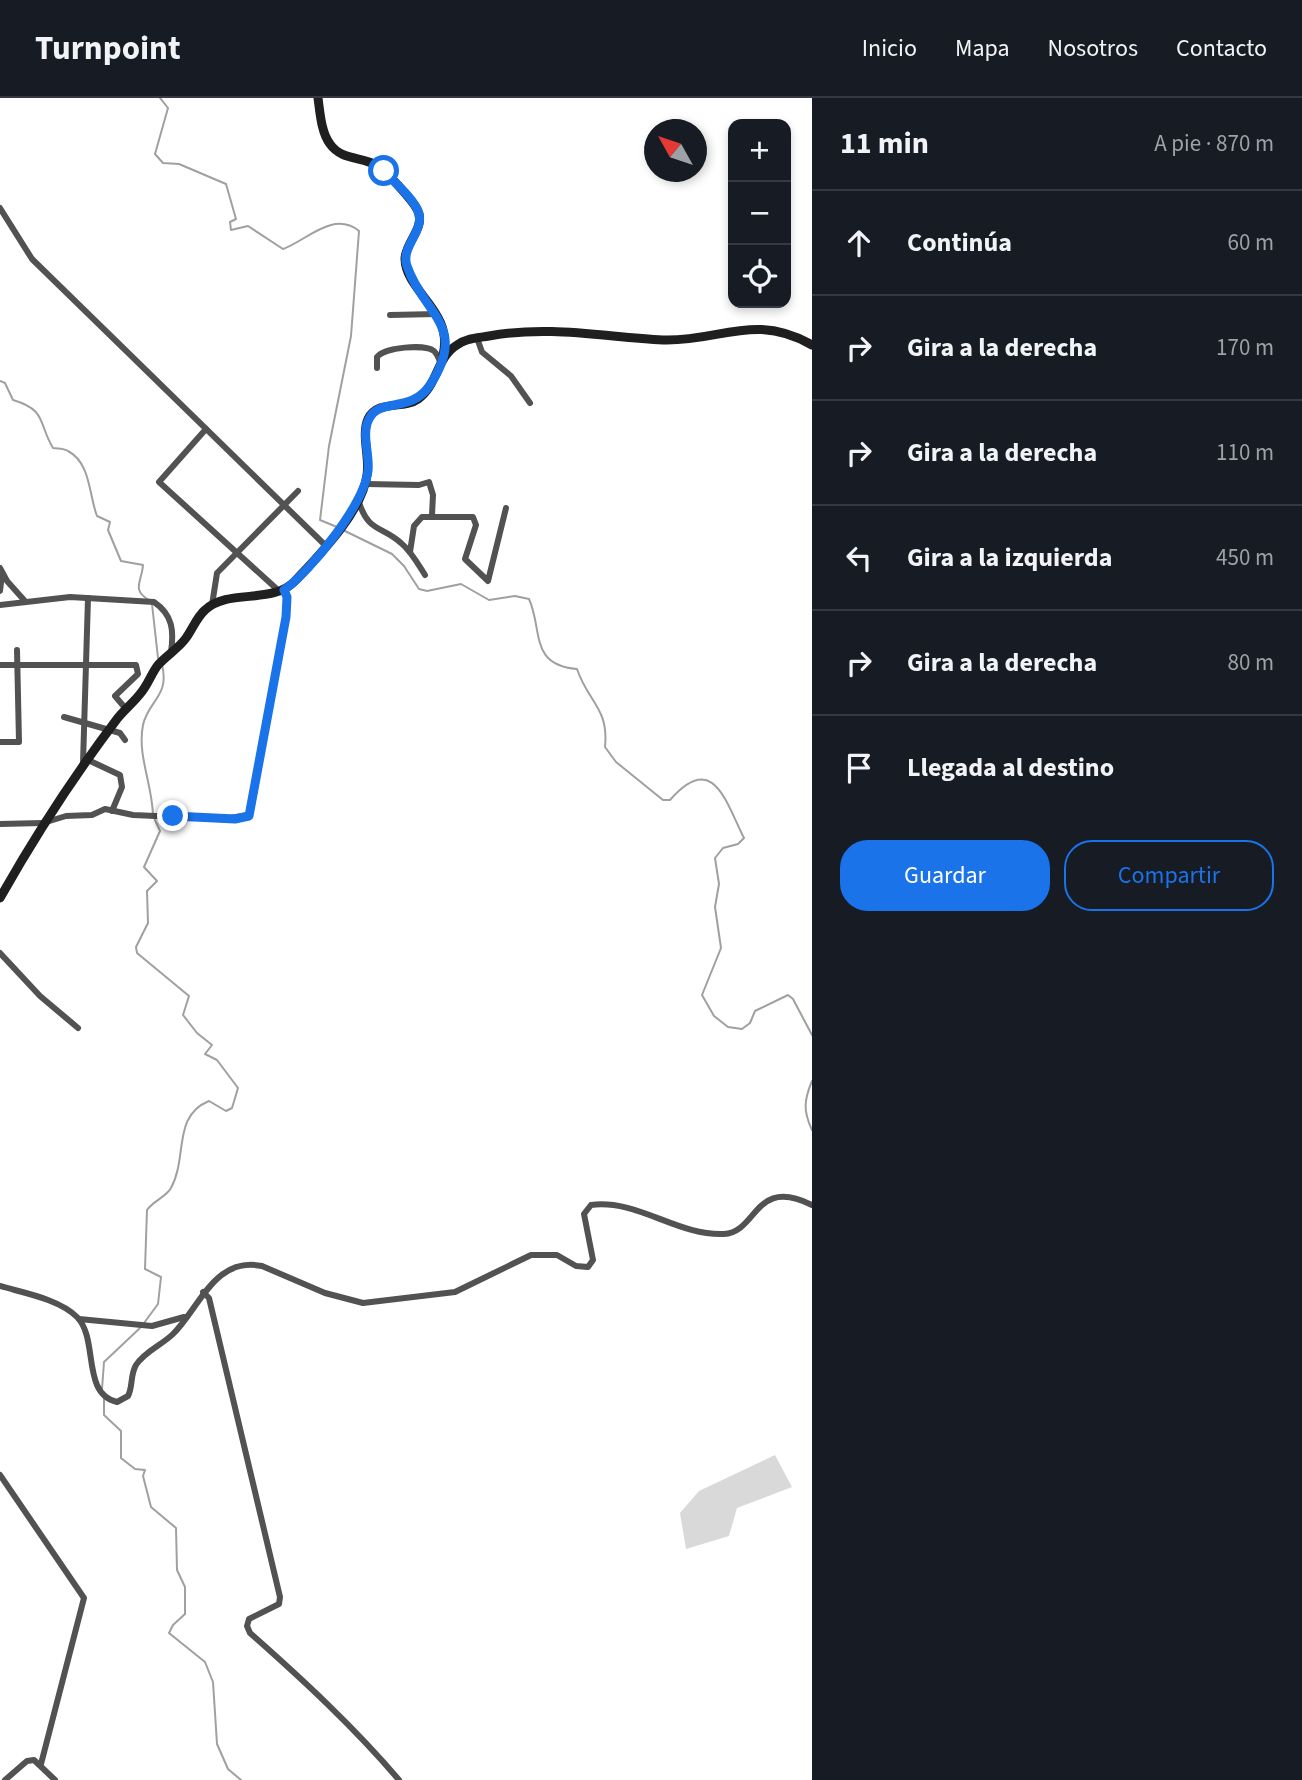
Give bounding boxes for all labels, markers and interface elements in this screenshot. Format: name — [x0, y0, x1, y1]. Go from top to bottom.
text: Turnpoint — [35, 25, 181, 72]
text: Inicio — [862, 31, 917, 66]
text: Mapa — [955, 31, 1010, 66]
text: Nosotros — [1048, 31, 1138, 66]
text: Contacto — [1176, 31, 1267, 66]
north arrow — [644, 119, 707, 182]
map controls — [728, 119, 791, 308]
button: + — [728, 119, 791, 182]
text: 11 min — [840, 122, 929, 165]
text: A pie · 870 m — [1154, 127, 1274, 160]
route start — [368, 155, 399, 186]
button: − — [728, 182, 791, 245]
icon: ahead — [840, 224, 878, 262]
text: Continúa — [907, 224, 1012, 261]
text: 60 m — [1227, 226, 1274, 259]
button: locate — [728, 245, 791, 308]
icon: right — [840, 329, 878, 367]
text: Gira a la derecha — [907, 329, 1097, 366]
text: 170 m — [1216, 331, 1274, 364]
icon: right — [840, 434, 878, 472]
text: Gira a la derecha — [907, 434, 1097, 471]
text: 110 m — [1216, 436, 1274, 469]
icon: left — [840, 539, 878, 577]
text: Gira a la izquierda — [907, 539, 1112, 576]
text: 450 m — [1216, 541, 1274, 574]
icon: right — [840, 644, 878, 682]
text: Gira a la derecha — [907, 644, 1097, 681]
text: 80 m — [1227, 646, 1274, 679]
icon: arrive — [840, 749, 878, 787]
text: Llegada al destino — [907, 749, 1114, 786]
route end — [157, 800, 188, 831]
button: Guardar — [840, 840, 1050, 911]
button: Compartir — [1064, 840, 1274, 911]

